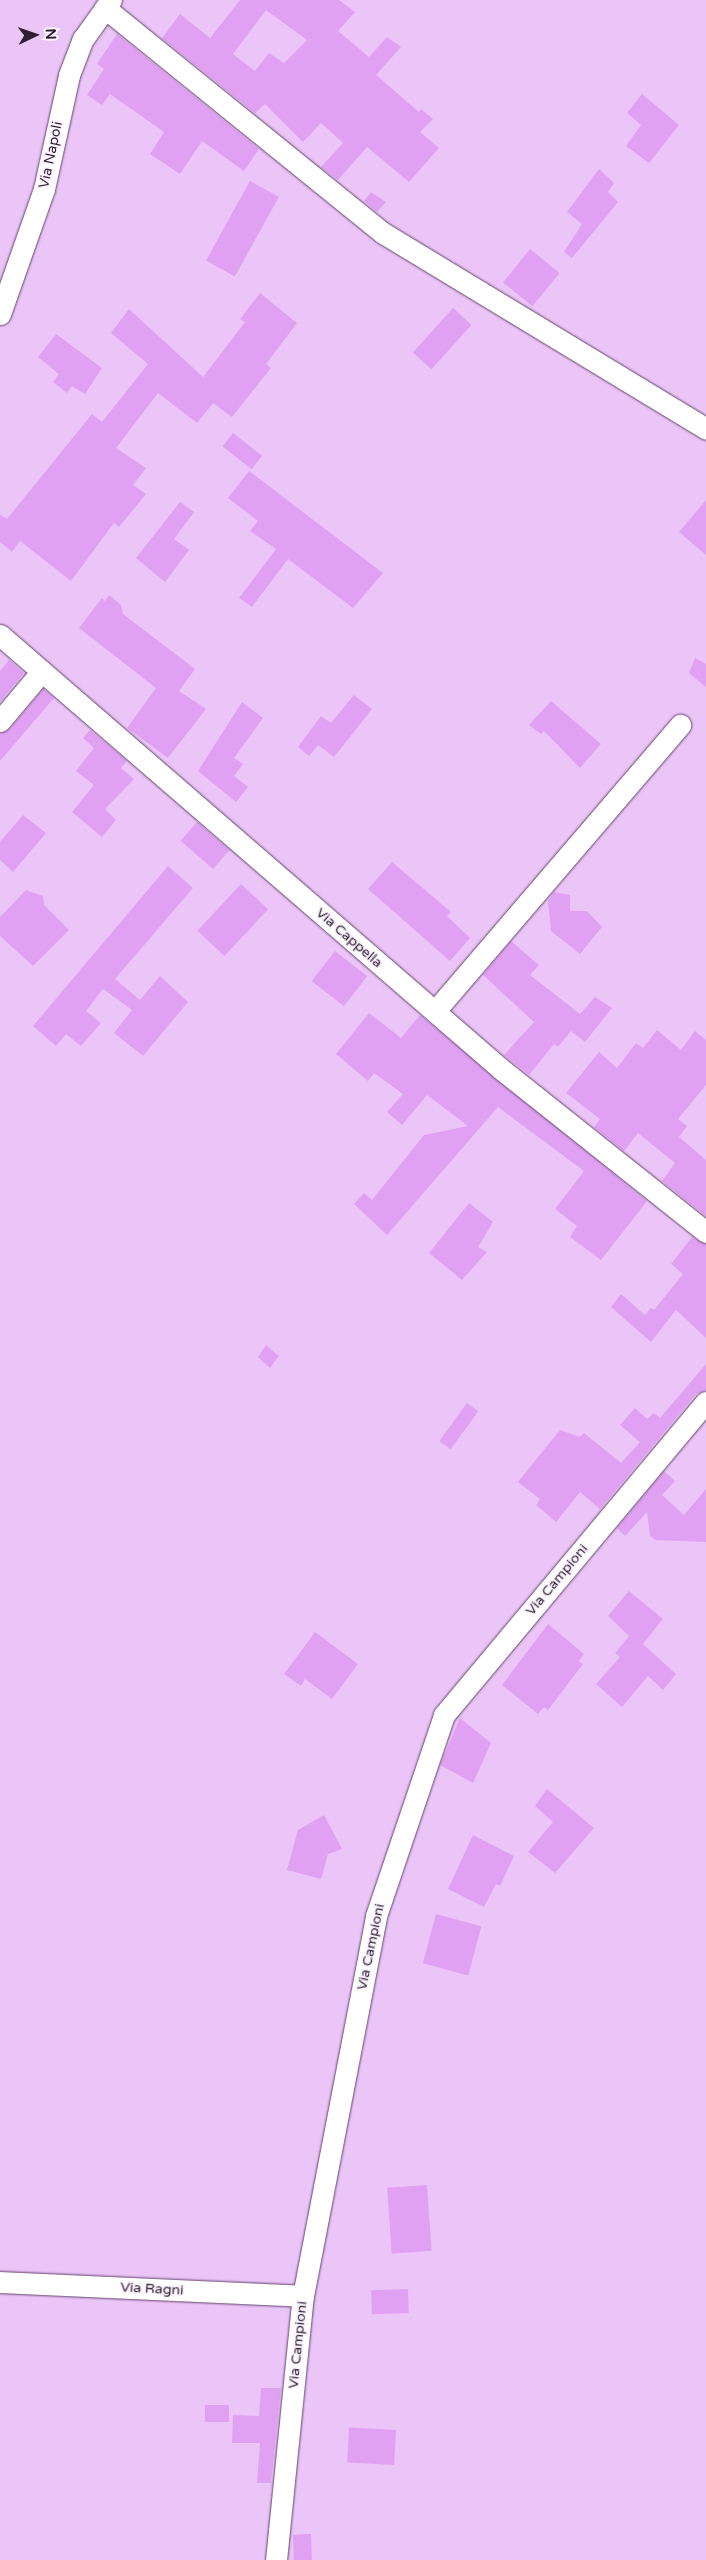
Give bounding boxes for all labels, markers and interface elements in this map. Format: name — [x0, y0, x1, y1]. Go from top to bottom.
north arrow — [10, 10, 60, 60]
text: N — [42, 28, 59, 40]
street label: Via Napoli — [36, 120, 66, 190]
street label: Via Cappella — [312, 905, 386, 971]
street label: Via Campioni — [522, 1541, 592, 1619]
street label: Via Campioni — [354, 1902, 388, 1992]
street label: Via Ragni — [120, 2279, 184, 2299]
street label: Via Campioni — [285, 2300, 311, 2390]

